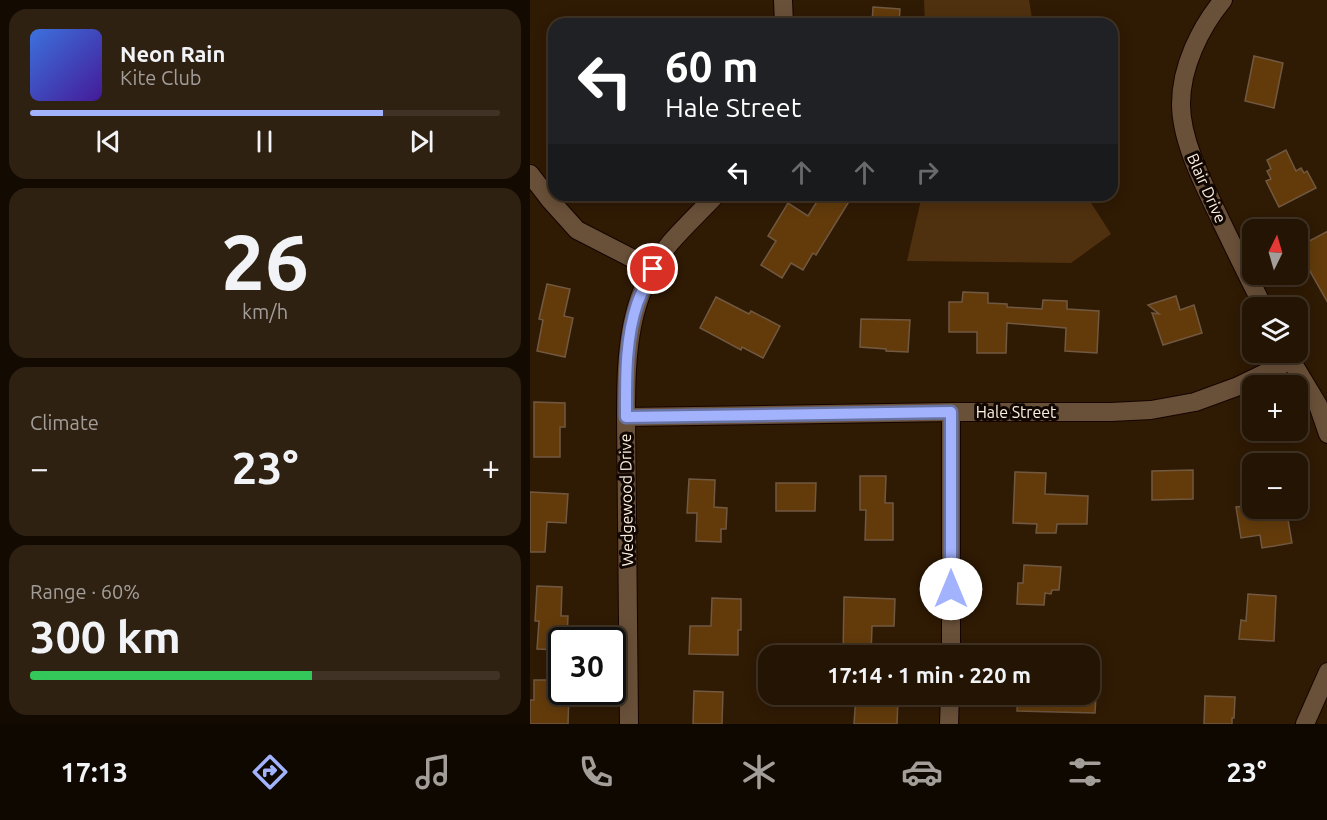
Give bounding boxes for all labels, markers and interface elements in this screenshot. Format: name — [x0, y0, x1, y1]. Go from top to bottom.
text: Neon Rain — [120, 41, 225, 66]
icon: left — [566, 42, 644, 120]
text: 60 m — [665, 43, 759, 90]
text: Kite Club — [120, 66, 202, 89]
text: Hale Street — [665, 92, 801, 122]
icon: previous — [92, 125, 125, 158]
icon: pause — [248, 125, 281, 158]
icon: next — [405, 125, 438, 158]
street label: Blair Drive — [1184, 151, 1230, 225]
icon: left — [722, 156, 755, 189]
icon: ahead — [785, 156, 818, 189]
icon: ahead — [848, 156, 881, 189]
icon: right — [911, 156, 944, 189]
text: 26 — [221, 217, 309, 305]
north arrow — [1242, 219, 1308, 285]
map controls — [1242, 219, 1308, 519]
pin — [627, 243, 678, 294]
icon: arrive — [636, 252, 669, 285]
button: layers — [1242, 297, 1308, 363]
text: km/h — [242, 300, 288, 323]
button: + — [1242, 375, 1308, 441]
street label: Hale Street — [976, 403, 1057, 421]
text: Climate — [30, 411, 99, 434]
street label: Wedgewood Drive — [616, 433, 636, 567]
text: 23° — [232, 442, 298, 493]
text: − — [30, 449, 49, 486]
text: + — [481, 449, 500, 486]
button: − — [1242, 453, 1308, 519]
position arrow — [919, 557, 983, 621]
text: Range · 60% — [30, 580, 140, 603]
text: 300 km — [30, 611, 181, 662]
speed limit sign: 30 — [548, 627, 626, 705]
text: 17:14 · 1 min · 220 m — [827, 662, 1031, 687]
icon: directions — [249, 751, 291, 793]
icon: music — [412, 751, 454, 793]
icon: phone — [575, 751, 617, 793]
icon: climate — [738, 751, 780, 793]
icon: car — [901, 751, 943, 793]
icon: filters — [1064, 751, 1106, 793]
text: 17:13 — [60, 757, 128, 787]
text: 23° — [1226, 757, 1266, 787]

